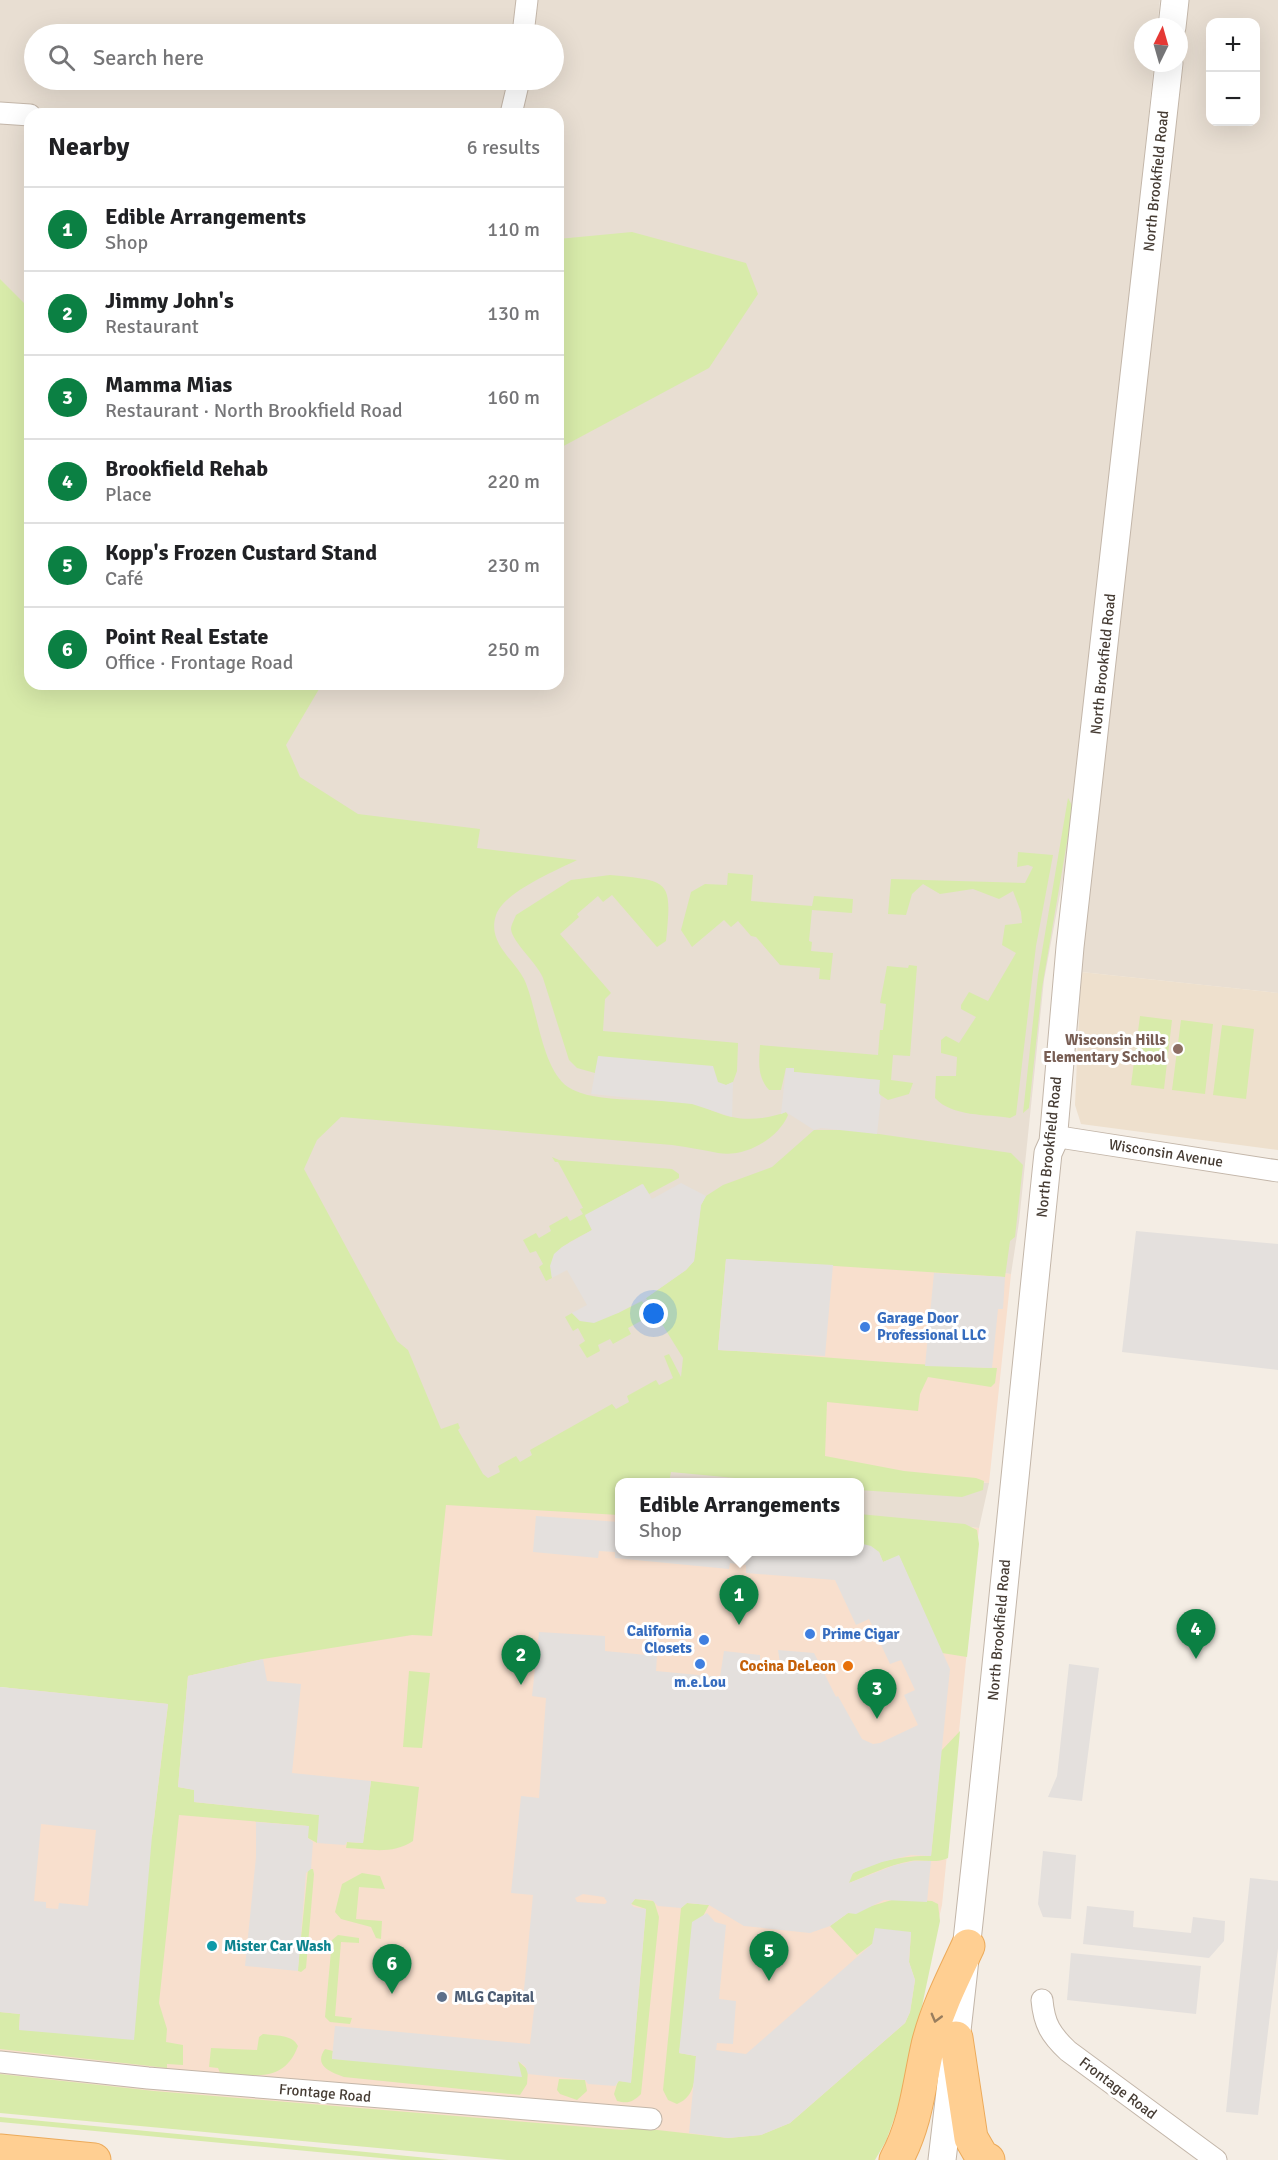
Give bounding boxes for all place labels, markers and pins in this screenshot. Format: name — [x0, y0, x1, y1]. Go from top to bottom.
place label: Wisconsin Hills Elementary School — [1043, 1031, 1166, 1066]
marker: Wisconsin Hills Elementary School — [1171, 1042, 1185, 1056]
place label: Garage Door Professional LLC — [877, 1309, 986, 1344]
marker: Garage Door Professional LLC — [858, 1320, 872, 1334]
pin: 1 — [720, 1576, 758, 1625]
pin: 4 — [1176, 1610, 1216, 1659]
place label: California Closets — [627, 1622, 692, 1657]
place label: Prime Cigar — [822, 1625, 900, 1643]
marker: Prime Cigar — [803, 1627, 817, 1641]
marker: California Closets — [697, 1633, 711, 1647]
pin: 2 — [502, 1636, 540, 1685]
marker: m.e.Lou — [693, 1657, 707, 1671]
place label: Cocina DeLeon — [740, 1657, 836, 1675]
marker: Cocina DeLeon — [841, 1659, 855, 1673]
pin: 3 — [858, 1670, 896, 1719]
place label: m.e.Lou — [674, 1673, 726, 1691]
pin: 5 — [750, 1932, 788, 1981]
place label: Mister Car Wash — [224, 1937, 331, 1955]
marker: Mister Car Wash — [205, 1939, 219, 1953]
pin: 6 — [372, 1944, 412, 1994]
place label: MLG Capital — [454, 1988, 535, 2006]
marker: MLG Capital — [435, 1990, 449, 2004]

